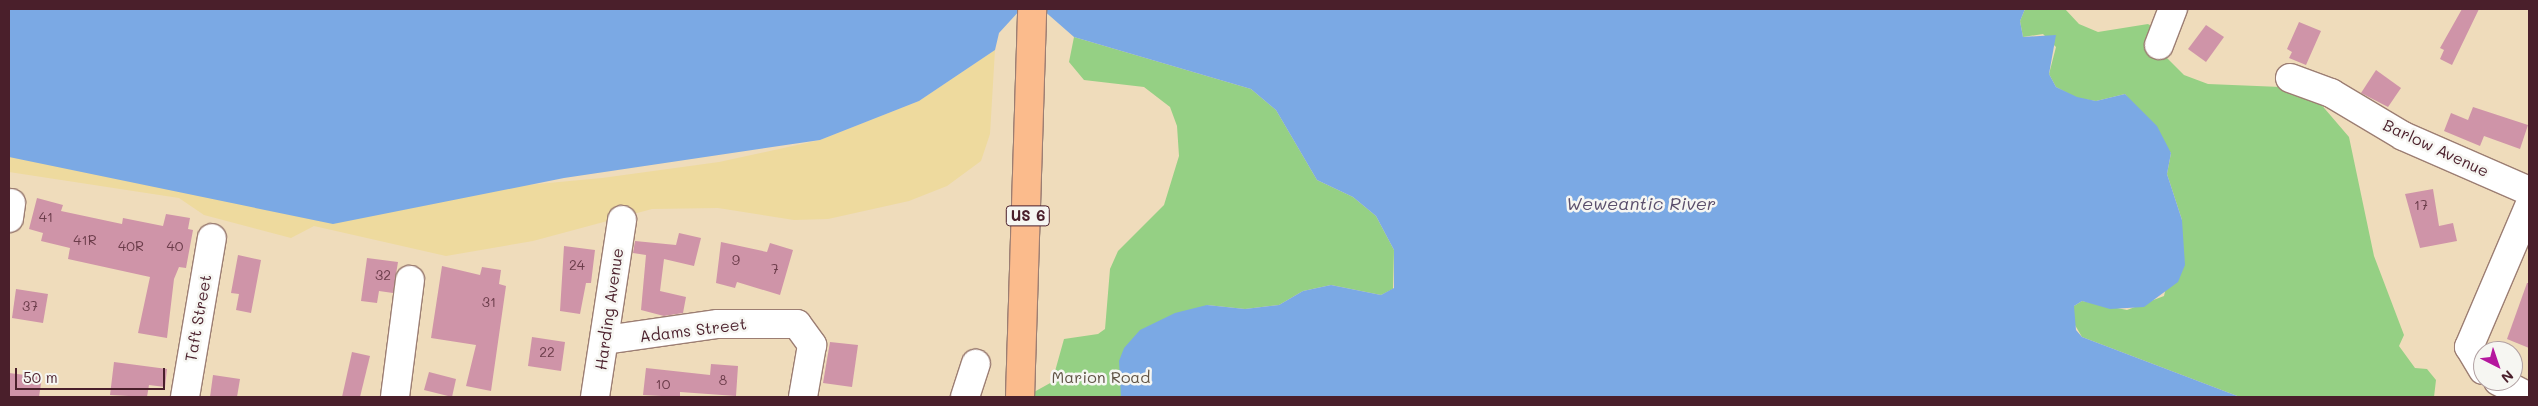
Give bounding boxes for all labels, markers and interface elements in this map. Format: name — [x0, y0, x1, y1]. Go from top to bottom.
street label: Barlow Avenue — [2380, 115, 2492, 181]
water label: Weweantic River — [1566, 192, 1716, 214]
house number: 17 — [2414, 197, 2428, 213]
road number: US 6 — [1006, 204, 1050, 228]
house number: 41 — [39, 209, 53, 225]
house number: 41R — [73, 232, 97, 248]
house number: 40R — [118, 238, 144, 254]
house number: 40 — [167, 238, 183, 254]
street label: Harding Avenue — [591, 247, 627, 371]
house number: 9 — [732, 252, 740, 268]
house number: 24 — [569, 257, 585, 273]
house number: 7 — [771, 261, 779, 277]
house number: 32 — [375, 267, 391, 283]
street label: Taft Street — [181, 273, 215, 363]
house number: 31 — [482, 294, 496, 310]
house number: 37 — [22, 298, 38, 314]
street label: Adams Street — [638, 314, 748, 346]
north arrow — [2473, 341, 2523, 391]
house number: 22 — [539, 344, 555, 360]
scale bar — [18, 358, 168, 390]
text: N — [2497, 366, 2518, 388]
text: 50 m — [23, 367, 58, 387]
park label: Marion Road — [1052, 367, 1150, 387]
house number: 8 — [719, 372, 727, 388]
house number: 10 — [656, 376, 670, 392]

